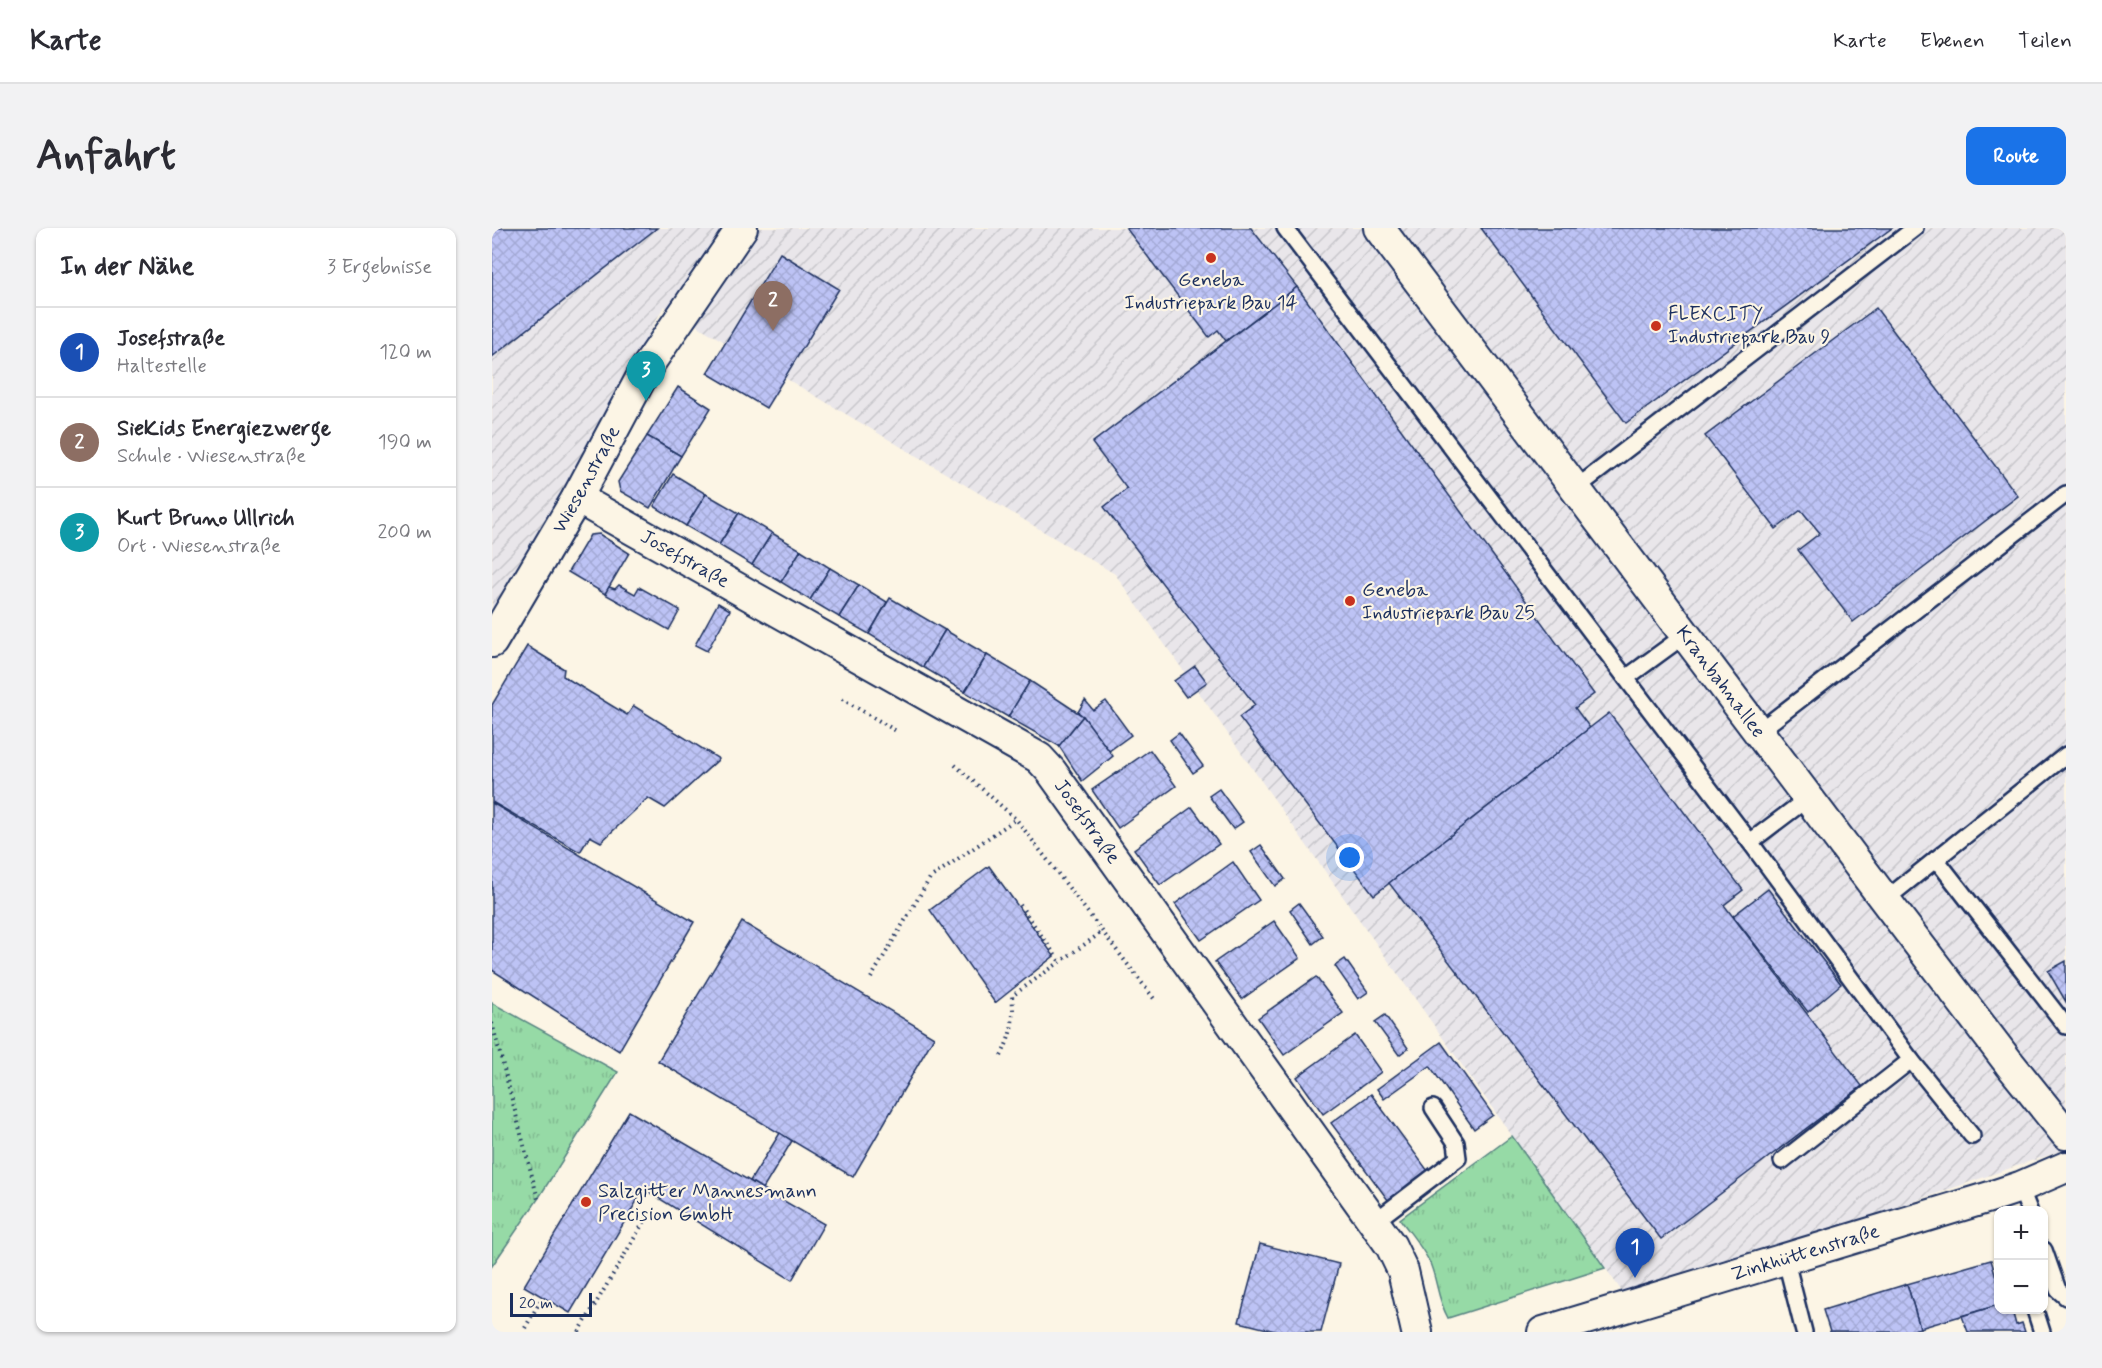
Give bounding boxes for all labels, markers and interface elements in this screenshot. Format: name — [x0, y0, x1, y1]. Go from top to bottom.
text: Karte — [30, 23, 102, 60]
text: Karte — [1833, 27, 1887, 55]
text: Ebenen — [1920, 27, 1985, 55]
text: Teilen — [2018, 27, 2072, 55]
button: Route — [1966, 127, 2066, 185]
text: Anfahrt — [36, 129, 176, 184]
text: In der Nähe — [60, 250, 194, 284]
marker: Geneba Industriepark Bau 14 — [1204, 251, 1218, 265]
text: 3 Ergebnisse — [327, 254, 432, 281]
place label: Geneba Industriepark Bau 14 — [1124, 267, 1298, 317]
pin: 2 — [754, 282, 792, 331]
place label: FLEXCITY Industriepark Bau 9 — [1668, 301, 1830, 351]
marker: FLEXCITY Industriepark Bau 9 — [1649, 319, 1663, 333]
text: Josefstraße — [117, 325, 225, 353]
text: 1 — [75, 339, 84, 366]
text: 120 m — [379, 339, 432, 366]
pin: 3 — [626, 352, 666, 401]
text: Haltestelle — [117, 353, 207, 380]
text: SieKids Energiezwerge — [117, 415, 331, 443]
street label: Wiesenstraße — [546, 421, 627, 538]
text: 2 — [75, 429, 84, 456]
text: 190 m — [378, 429, 432, 456]
text: Schule · Wiesenstraße — [117, 443, 306, 470]
text: Kurt Bruno Ullrich — [117, 505, 294, 533]
text: 3 — [75, 519, 84, 546]
text: 200 m — [377, 519, 432, 546]
street label: Josefstraße — [636, 523, 735, 595]
text: Ort · Wiesenstraße — [117, 533, 281, 560]
place label: Geneba Industriepark Bau 25 — [1362, 577, 1535, 627]
marker: Geneba Industriepark Bau 25 — [1343, 594, 1357, 608]
street label: Kranbahnallee — [1669, 620, 1772, 744]
street label: Josefstraße — [1048, 774, 1127, 869]
your location — [1335, 843, 1364, 872]
place label: Salzgitter Mannesmann Precision GmbH — [598, 1178, 817, 1228]
marker: Salzgitter Mannesmann Precision GmbH — [579, 1195, 593, 1209]
map controls — [1994, 1206, 2048, 1314]
button: + — [1994, 1206, 2048, 1260]
street label: Zinkhüttenstraße — [1728, 1218, 1883, 1288]
pin: 1 — [1616, 1228, 1654, 1278]
button: − — [1994, 1260, 2048, 1314]
scale bar — [510, 1290, 592, 1318]
text: 20 m — [519, 1293, 553, 1314]

